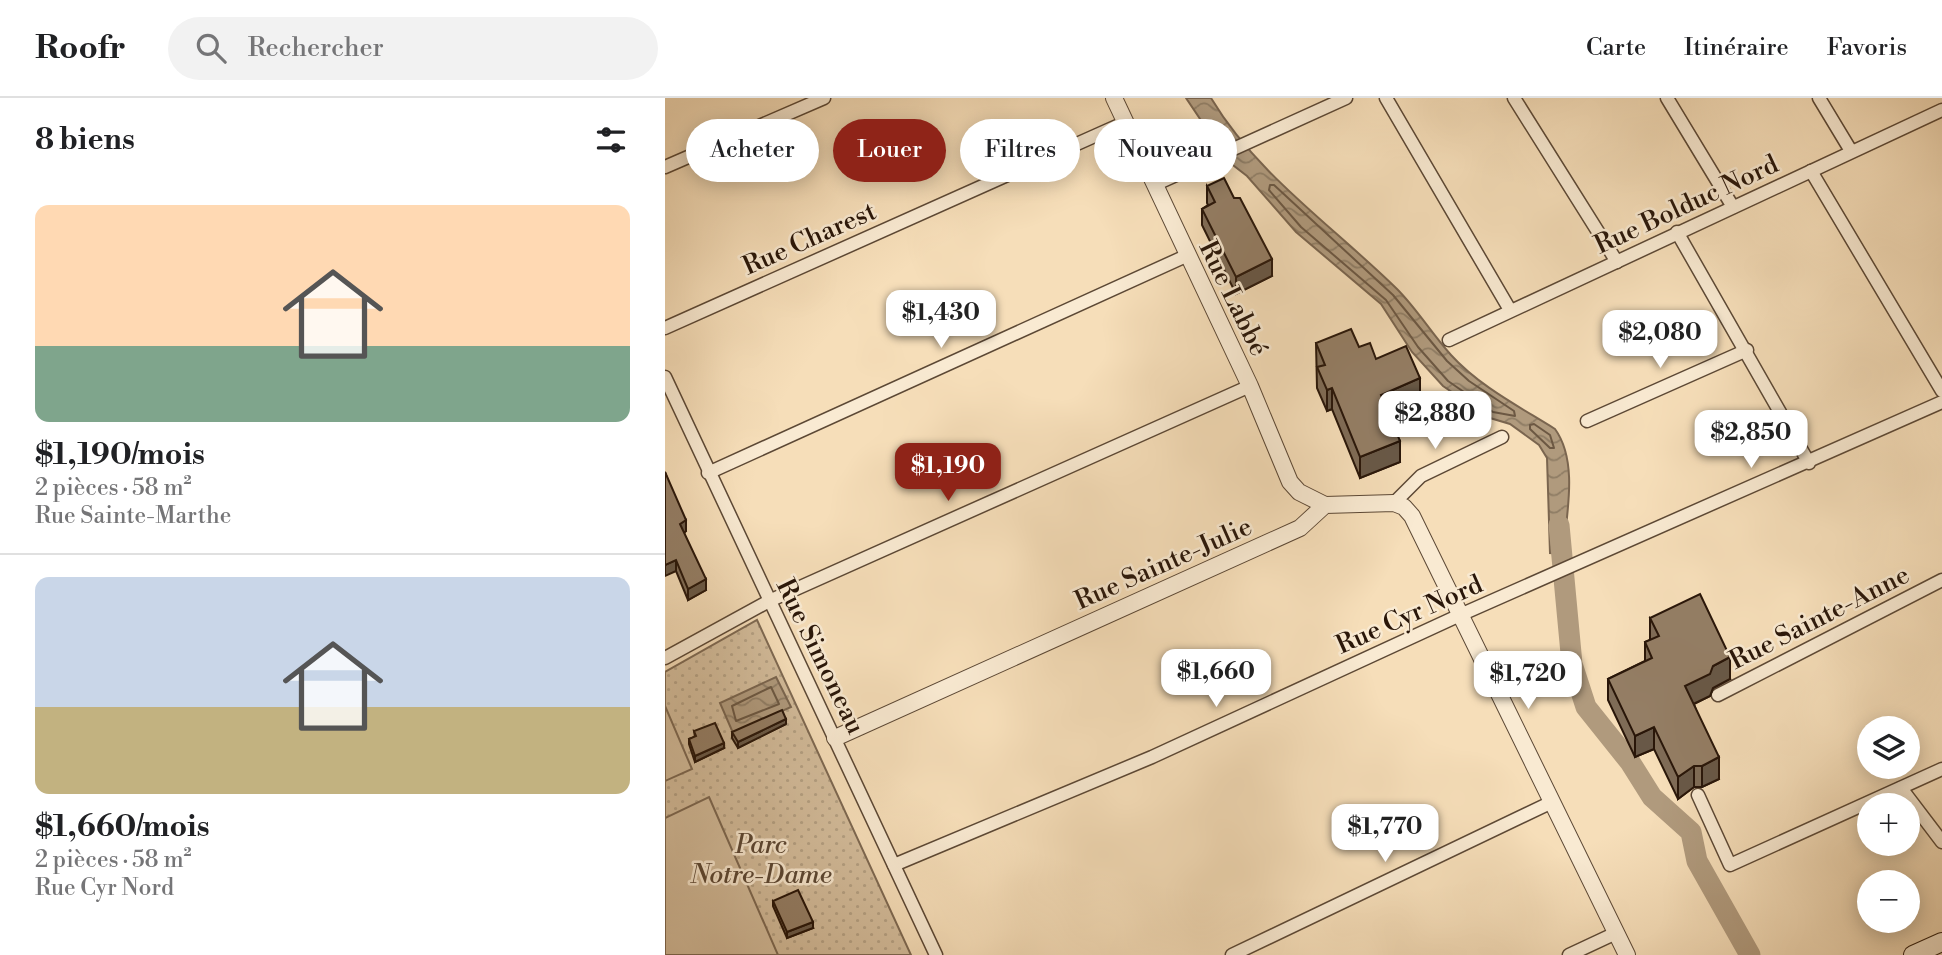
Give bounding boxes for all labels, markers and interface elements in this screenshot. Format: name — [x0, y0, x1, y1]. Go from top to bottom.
search box — [168, 17, 658, 80]
text: Roofr — [35, 28, 126, 69]
icon: search — [192, 29, 230, 67]
text: Rechercher — [248, 32, 384, 64]
text: Carte — [1586, 33, 1646, 63]
text: Itinéraire — [1684, 33, 1789, 63]
text: Favoris — [1827, 33, 1907, 63]
chip: Acheter — [686, 119, 819, 182]
chip: Louer — [833, 119, 946, 182]
chip: Filtres — [960, 119, 1080, 182]
chip: Nouveau — [1094, 119, 1237, 182]
text: 8 biens — [35, 121, 135, 159]
icon: filters — [592, 121, 630, 159]
street label: Rue Bolduc Nord — [1589, 148, 1784, 262]
street label: Rue Charest — [738, 195, 881, 283]
street label: Rue Labbé — [1191, 236, 1275, 361]
icon: home — [270, 251, 396, 377]
pin: $1,430 — [884, 290, 998, 350]
text: $1,430 — [902, 299, 980, 327]
pin: $2,080 — [1603, 310, 1717, 370]
text: $2,080 — [1618, 319, 1702, 347]
pin: $2,880 — [1378, 392, 1492, 451]
text: $2,880 — [1394, 400, 1476, 428]
pin: $2,850 — [1694, 410, 1808, 470]
text: $2,850 — [1711, 419, 1791, 447]
text: $1,190/mois — [35, 436, 205, 474]
pin: $1,190 — [891, 444, 1005, 503]
text: $1,190 — [911, 452, 985, 480]
text: 2 pièces · 58 m² — [35, 474, 192, 502]
text: Rue Sainte-Marthe — [35, 502, 231, 530]
street label: Rue Sainte-Julie — [1070, 511, 1257, 617]
street label: Rue Sainte-Anne — [1724, 559, 1915, 677]
street label: Rue Cyr Nord — [1331, 568, 1488, 662]
street label: Rue Simoneau — [769, 574, 872, 739]
icon: home — [270, 623, 396, 749]
pin: $1,660 — [1159, 650, 1273, 709]
pin: $1,720 — [1471, 652, 1585, 711]
text: $1,660 — [1177, 658, 1255, 686]
text: $1,720 — [1490, 660, 1566, 688]
map controls — [1857, 716, 1920, 933]
button: layers — [1857, 716, 1920, 779]
button: + — [1857, 793, 1920, 856]
pin: $1,770 — [1328, 804, 1442, 864]
text: $1,660/mois — [35, 808, 210, 846]
text: $1,770 — [1348, 813, 1422, 841]
park label: Parc Notre-Dame — [689, 829, 832, 891]
text: 2 pièces · 58 m² — [35, 846, 192, 874]
button: − — [1857, 870, 1920, 933]
text: Rue Cyr Nord — [35, 874, 174, 902]

